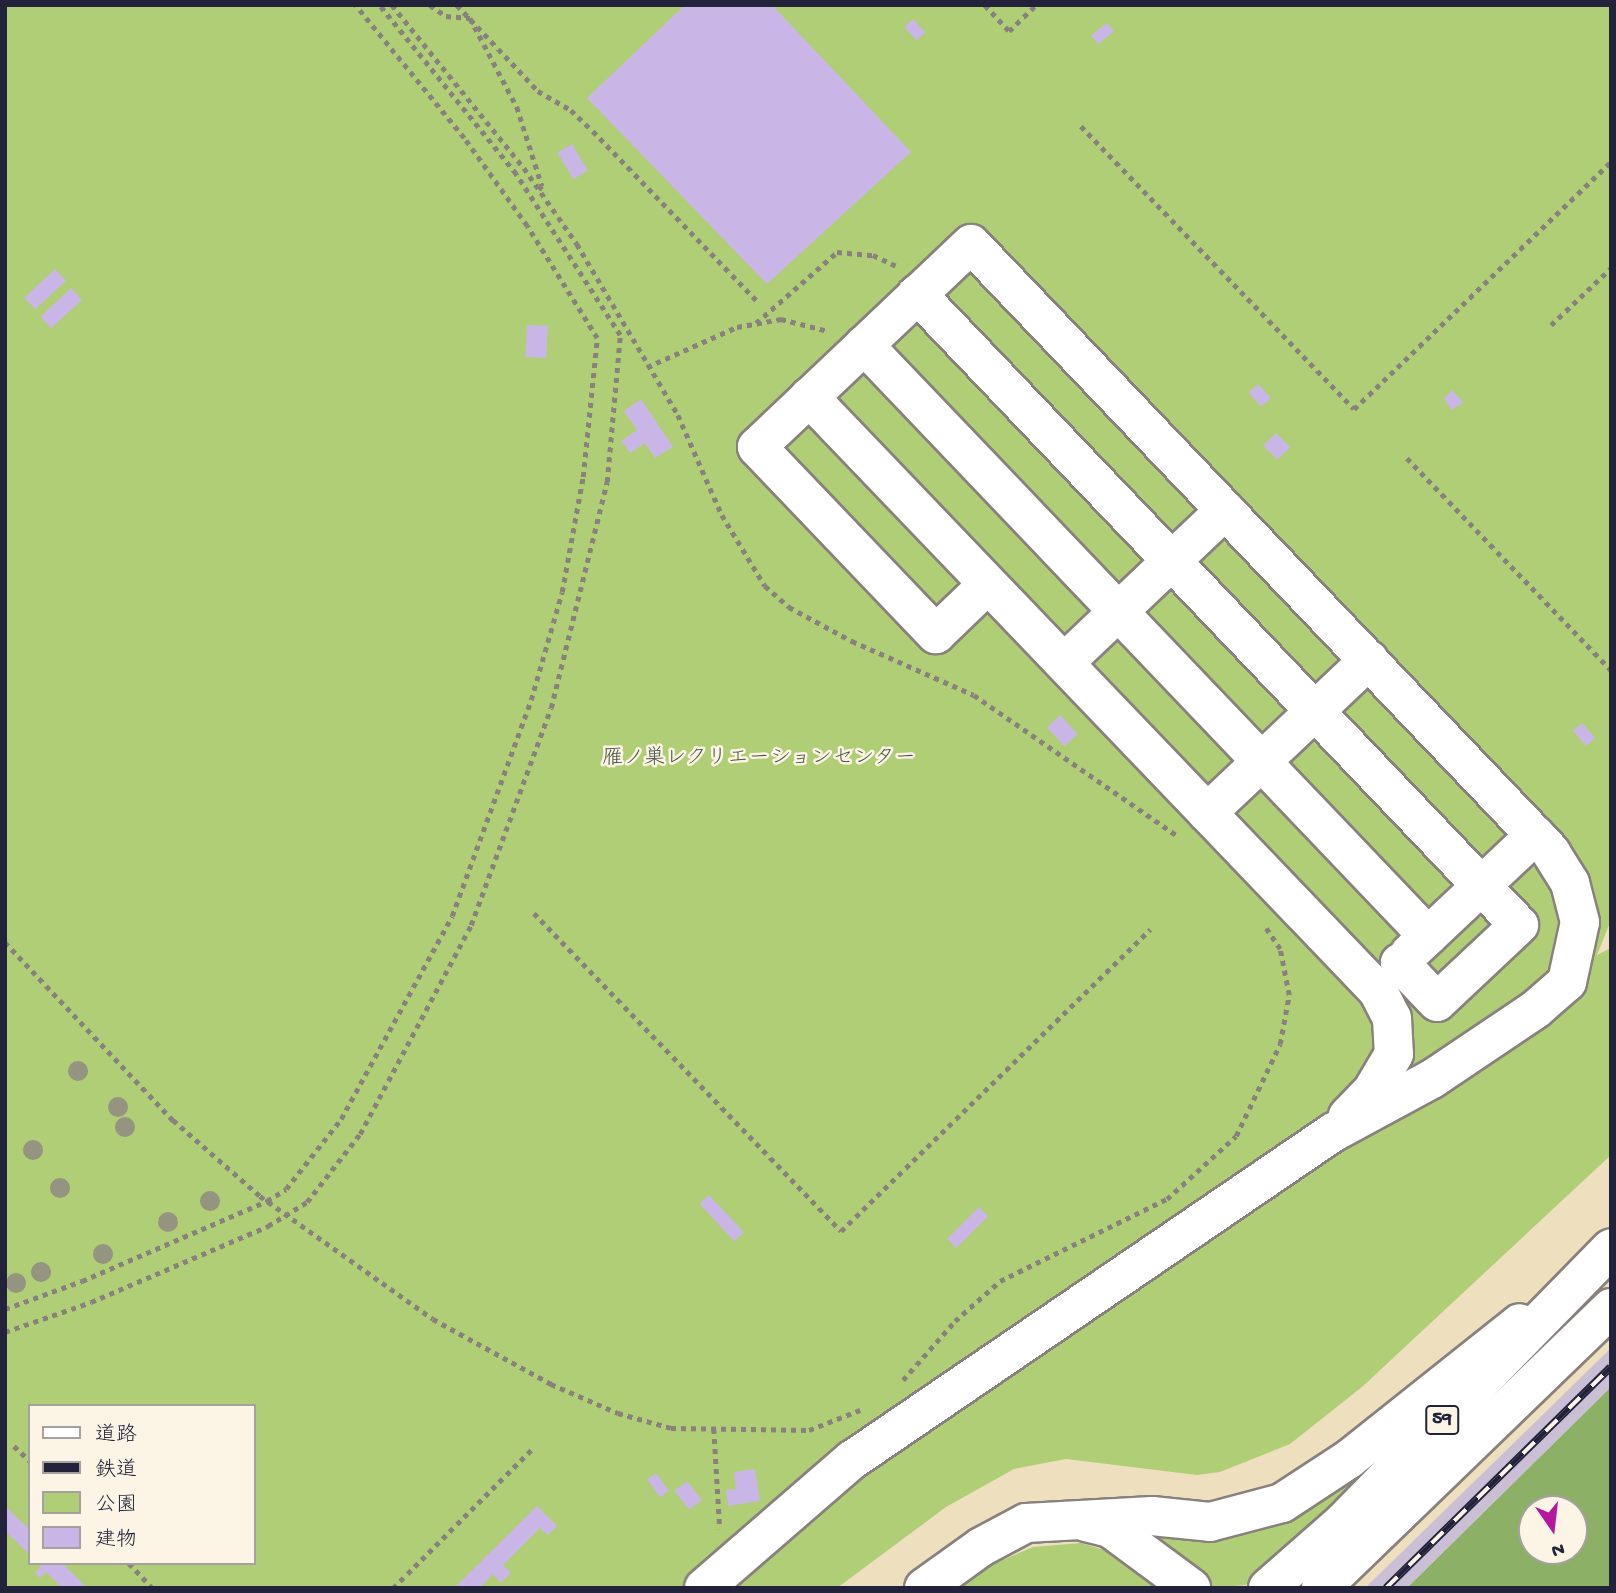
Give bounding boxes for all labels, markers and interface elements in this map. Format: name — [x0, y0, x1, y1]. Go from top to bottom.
park label: 雁ノ巣レクリエーションセンター — [602, 747, 916, 773]
legend — [28, 1404, 256, 1565]
road number: 59 — [1424, 1404, 1460, 1436]
text: 道路 — [95, 1424, 137, 1449]
text: 鉄道 — [95, 1459, 137, 1484]
text: 公園 — [95, 1494, 137, 1519]
north arrow — [1518, 1495, 1588, 1565]
text: 建物 — [95, 1529, 137, 1554]
text: N — [1549, 1536, 1567, 1562]

